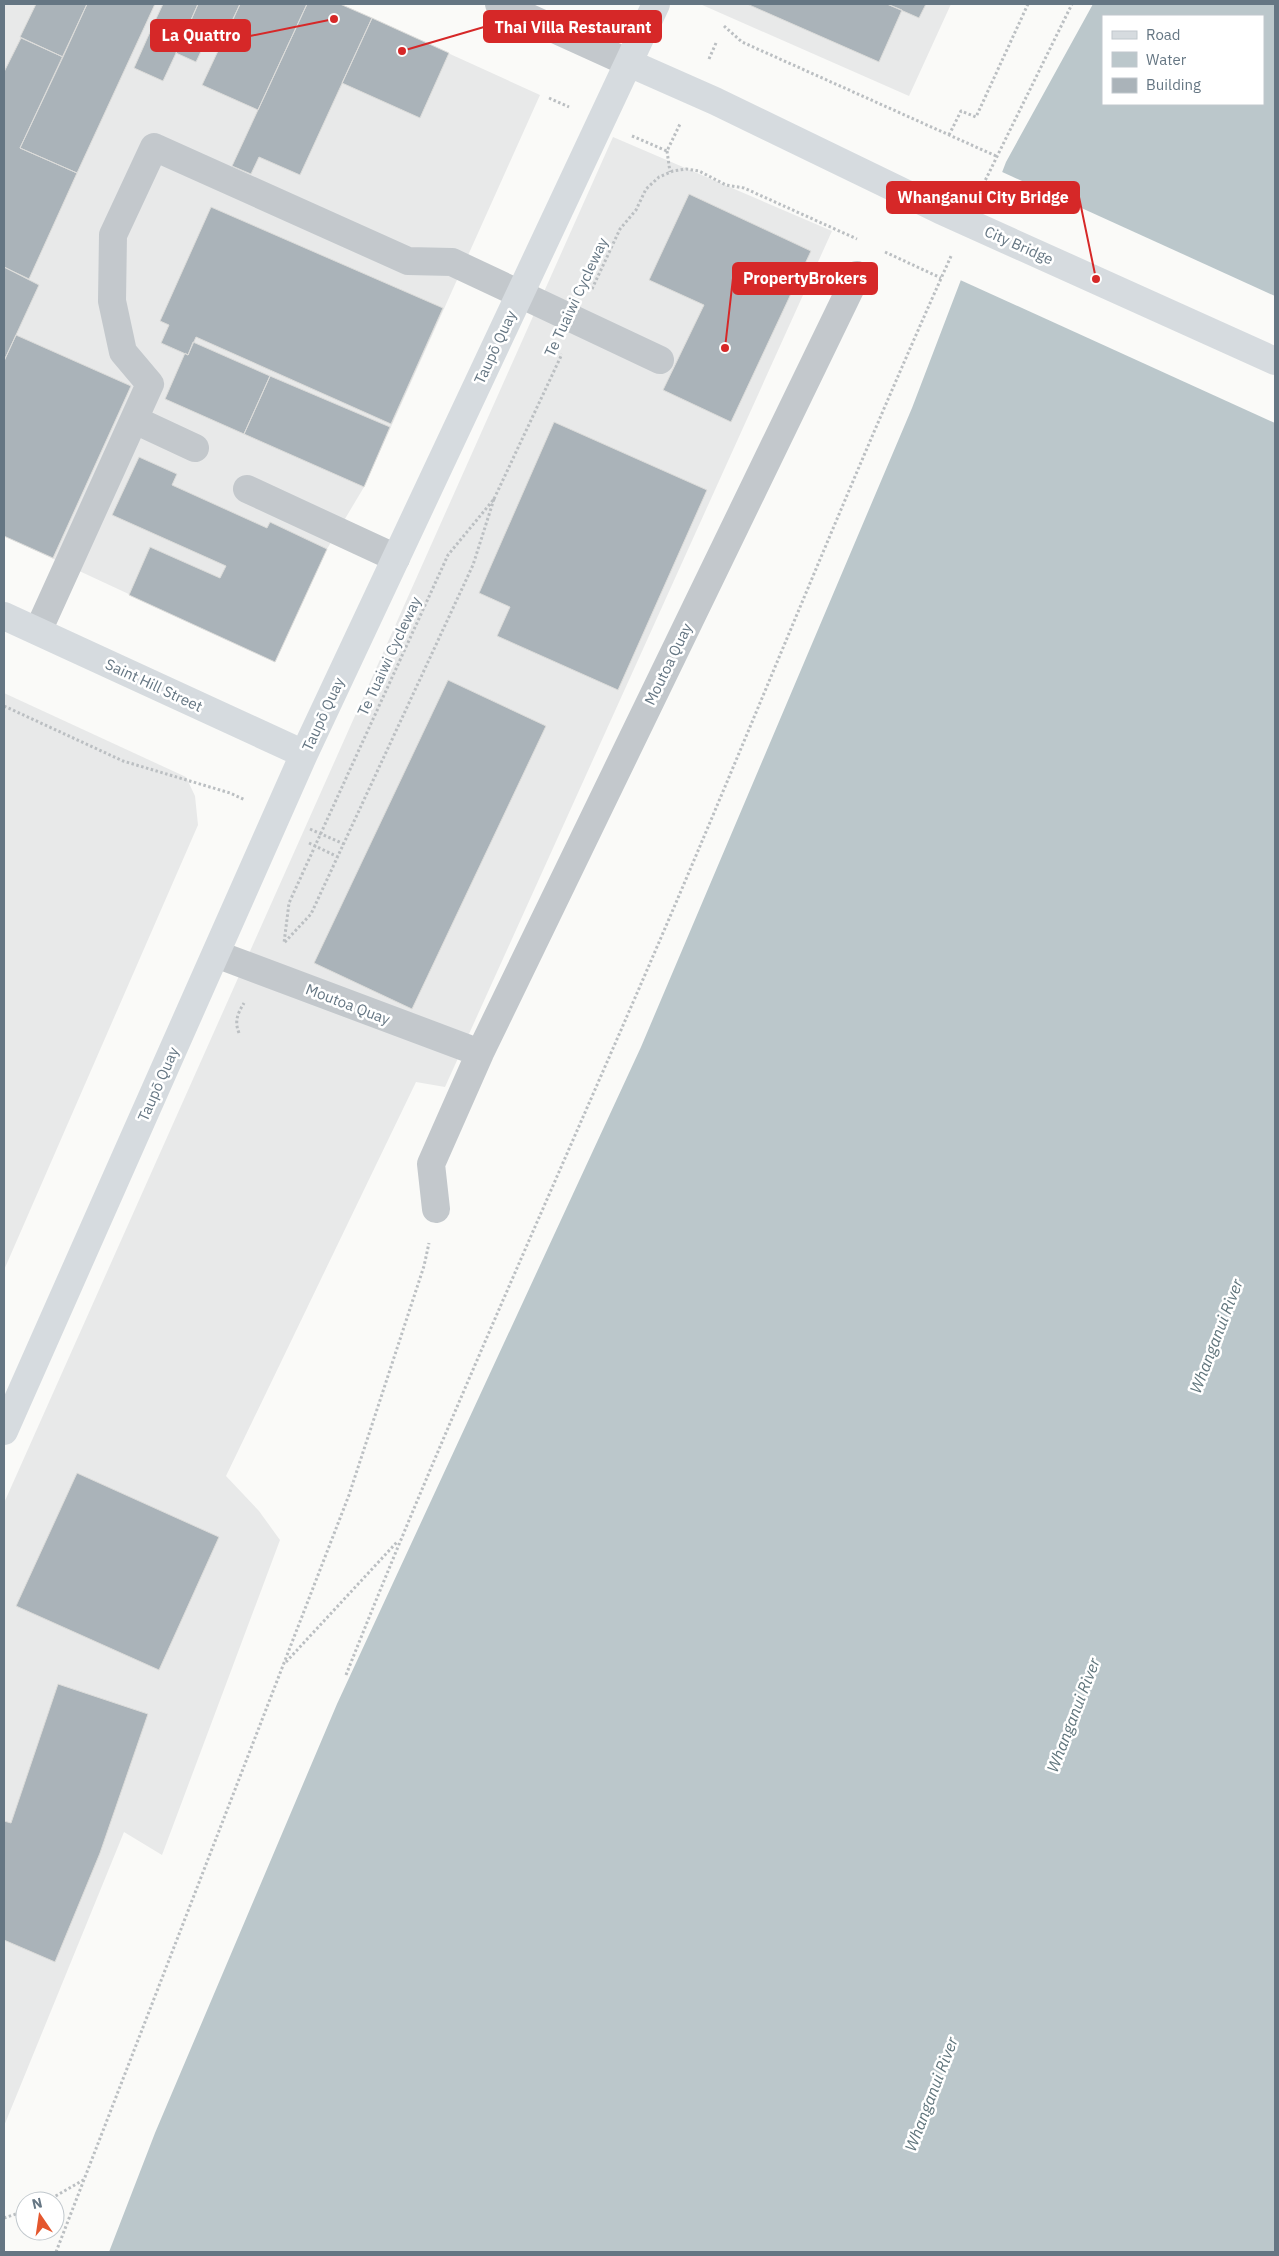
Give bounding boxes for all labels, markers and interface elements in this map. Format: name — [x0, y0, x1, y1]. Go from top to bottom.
callout: Thai Villa Restaurant — [484, 11, 661, 42]
legend — [1102, 15, 1264, 105]
text: Thai Villa Restaurant — [494, 17, 652, 37]
callout: La Quattro — [151, 20, 250, 51]
text: La Quattro — [162, 25, 240, 45]
text: Road — [1146, 25, 1181, 44]
text: Water — [1146, 50, 1187, 69]
text: Building — [1146, 75, 1201, 94]
callout: Whanganui City Bridge — [887, 182, 1079, 213]
text: Whanganui City Bridge — [897, 187, 1069, 207]
street label: City Bridge — [982, 221, 1056, 269]
street label: Te Tuaiwi Cycleway — [540, 234, 612, 360]
callout: PropertyBrokers — [733, 263, 877, 294]
text: PropertyBrokers — [743, 268, 867, 288]
street label: Taupō Quay — [470, 307, 521, 387]
street label: Te Tuaiwi Cycleway — [353, 593, 425, 719]
street label: Moutoa Quay — [640, 619, 696, 708]
street label: Saint Hill Street — [102, 654, 206, 716]
street label: Taupō Quay — [298, 674, 349, 754]
street label: Moutoa Quay — [303, 979, 393, 1029]
street label: Taupō Quay — [133, 1043, 183, 1124]
water label: Whanganui River — [1185, 1275, 1247, 1396]
water label: Whanganui River — [1042, 1654, 1104, 1775]
water label: Whanganui River — [900, 2033, 962, 2154]
north arrow — [15, 2191, 65, 2241]
text: N — [30, 2193, 44, 2213]

